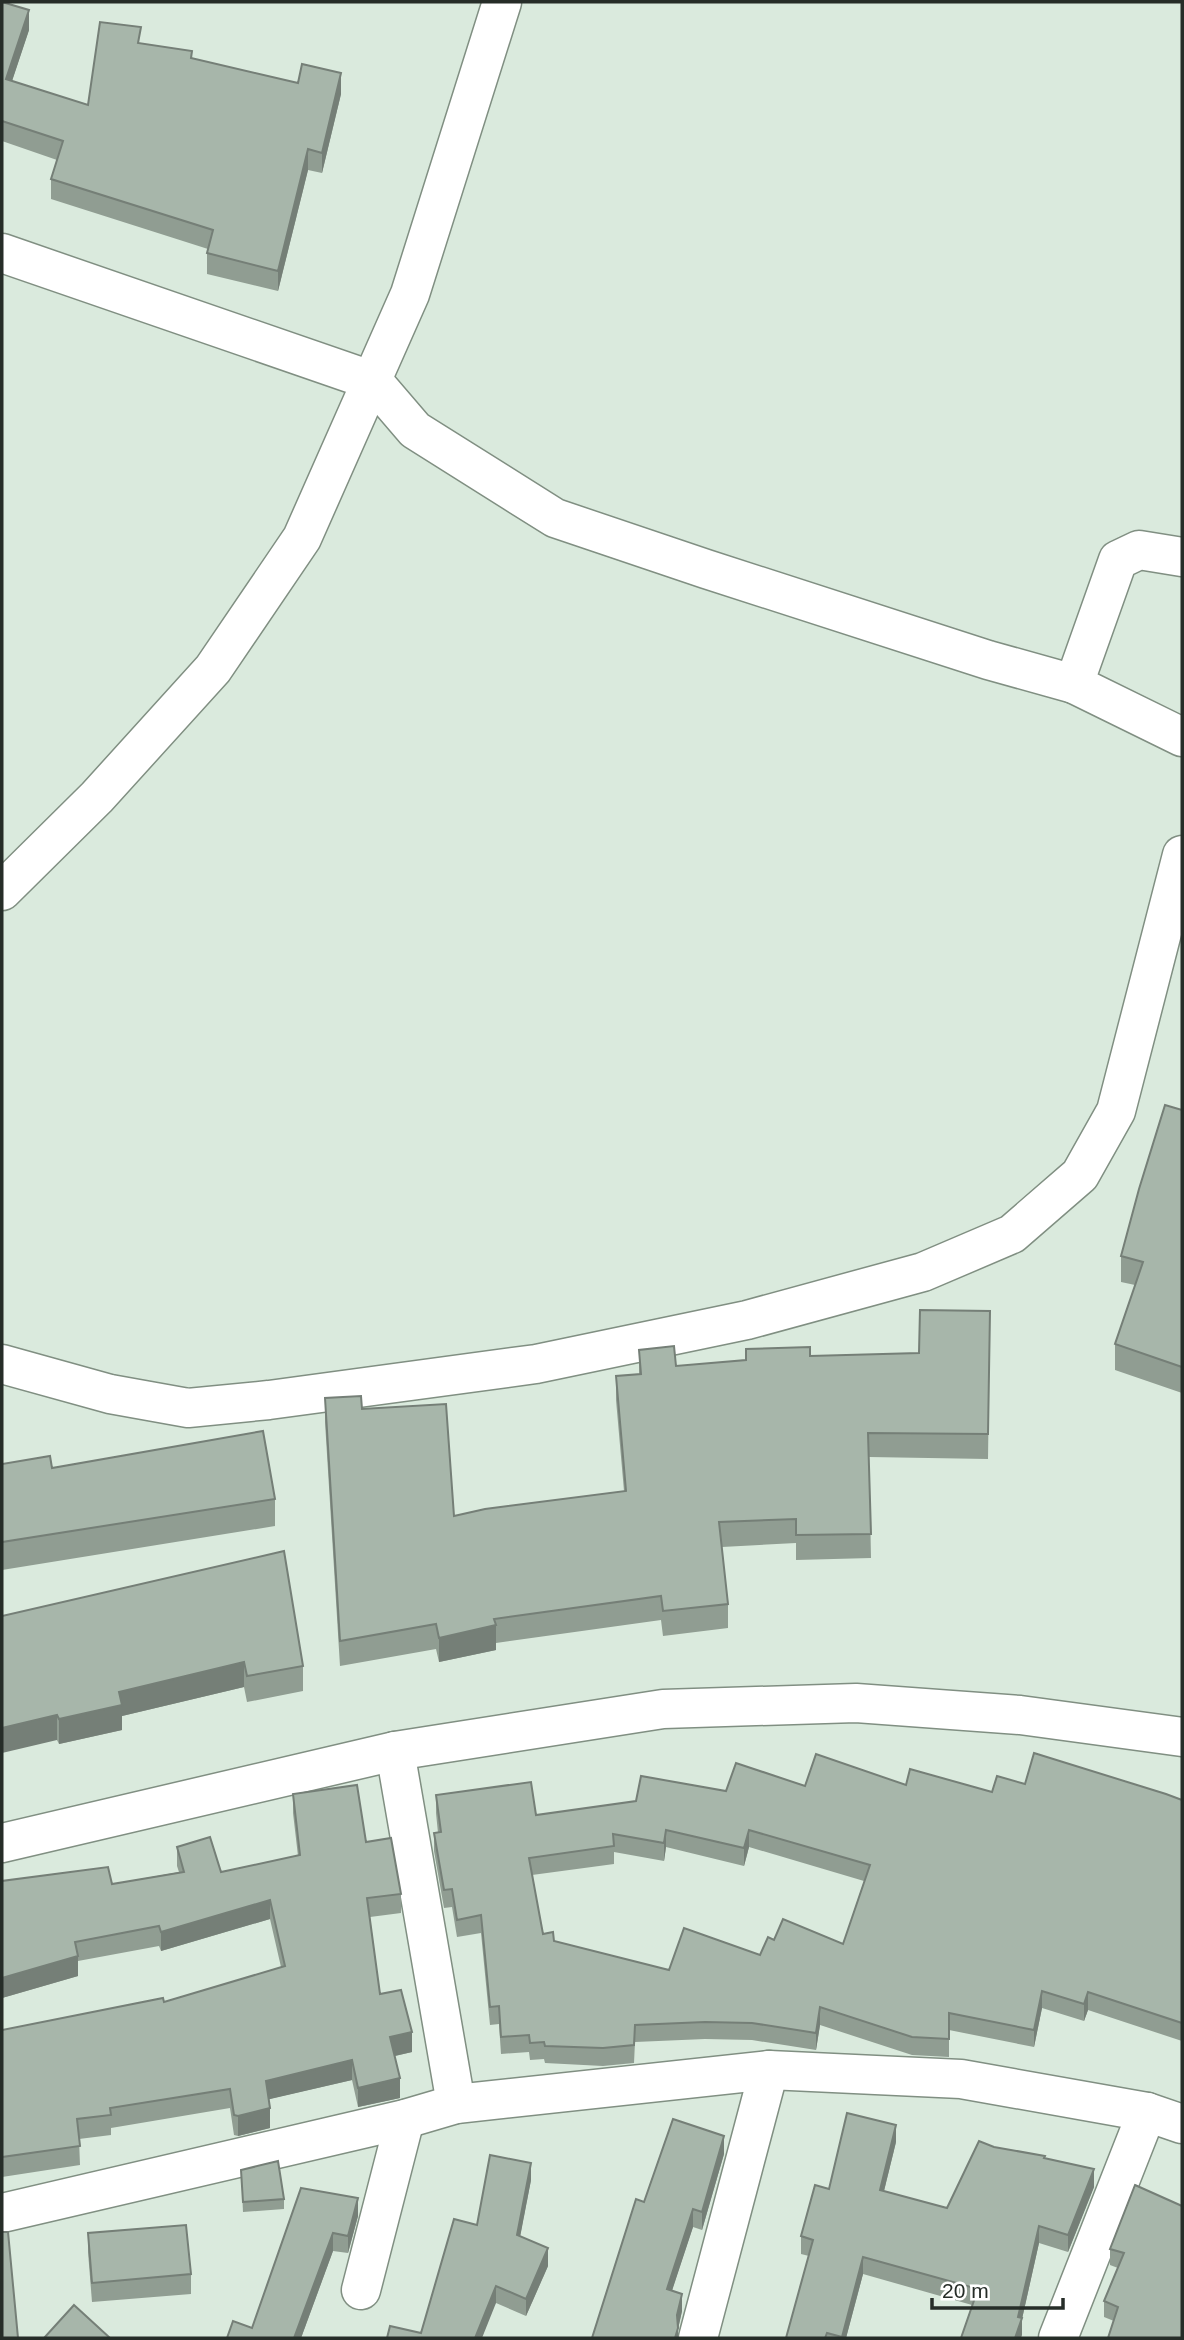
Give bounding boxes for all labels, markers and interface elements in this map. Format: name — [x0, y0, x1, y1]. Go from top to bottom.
scale bar — [932, 2266, 1063, 2310]
text: 20 m — [942, 2279, 989, 2302]

